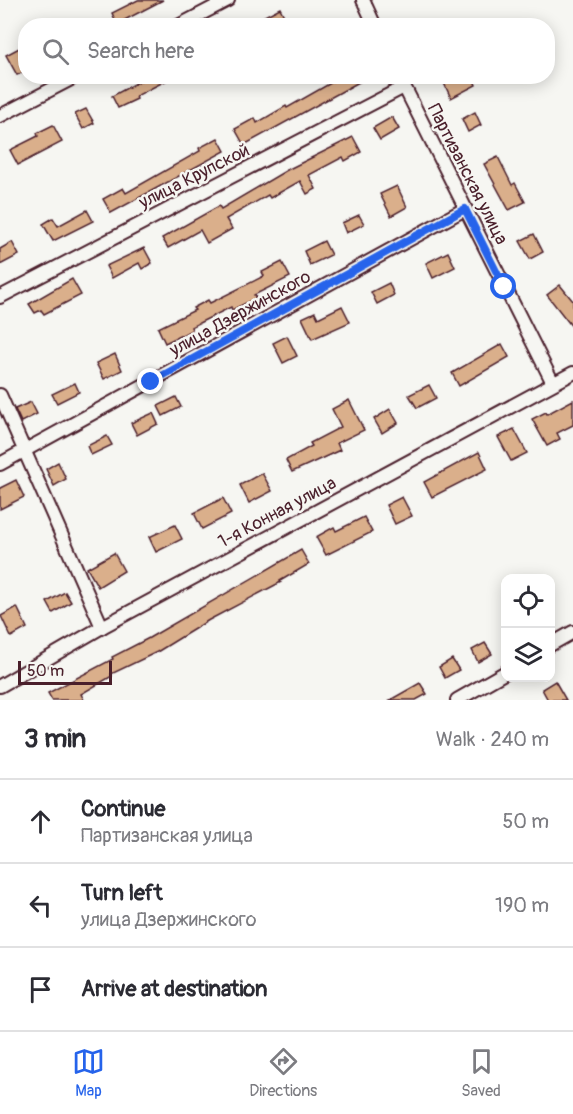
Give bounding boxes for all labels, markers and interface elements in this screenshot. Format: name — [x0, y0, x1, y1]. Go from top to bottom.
search box — [18, 18, 555, 84]
icon: search — [39, 35, 72, 68]
text: Search here — [87, 37, 194, 65]
street label: Партизанская улица — [422, 100, 513, 248]
street label: улица Крупской — [134, 139, 253, 215]
street label: улица Дзержинского — [165, 265, 315, 362]
route start — [490, 273, 516, 299]
route end — [137, 368, 163, 394]
street label: 1-я Конная улица — [214, 472, 340, 553]
map controls — [501, 574, 555, 682]
button: locate — [501, 574, 555, 628]
button: layers — [501, 628, 555, 682]
scale bar — [18, 658, 112, 686]
text: 50 m — [27, 661, 64, 681]
text: 3 min — [24, 723, 86, 755]
text: Walk · 240 m — [436, 727, 549, 752]
text: Continue — [81, 795, 165, 823]
icon: ahead — [24, 805, 57, 838]
text: 50 m — [502, 809, 549, 834]
text: Партизанская улица — [81, 823, 253, 848]
text: Turn left — [81, 879, 163, 907]
icon: left — [24, 889, 57, 922]
text: 190 m — [495, 893, 549, 918]
text: улица Дзержинского — [81, 907, 257, 932]
icon: arrive — [24, 973, 57, 1006]
text: Arrive at destination — [81, 975, 267, 1003]
tab: Map — [72, 1045, 105, 1101]
tab: Directions — [249, 1045, 317, 1101]
tab: Saved — [461, 1045, 501, 1101]

